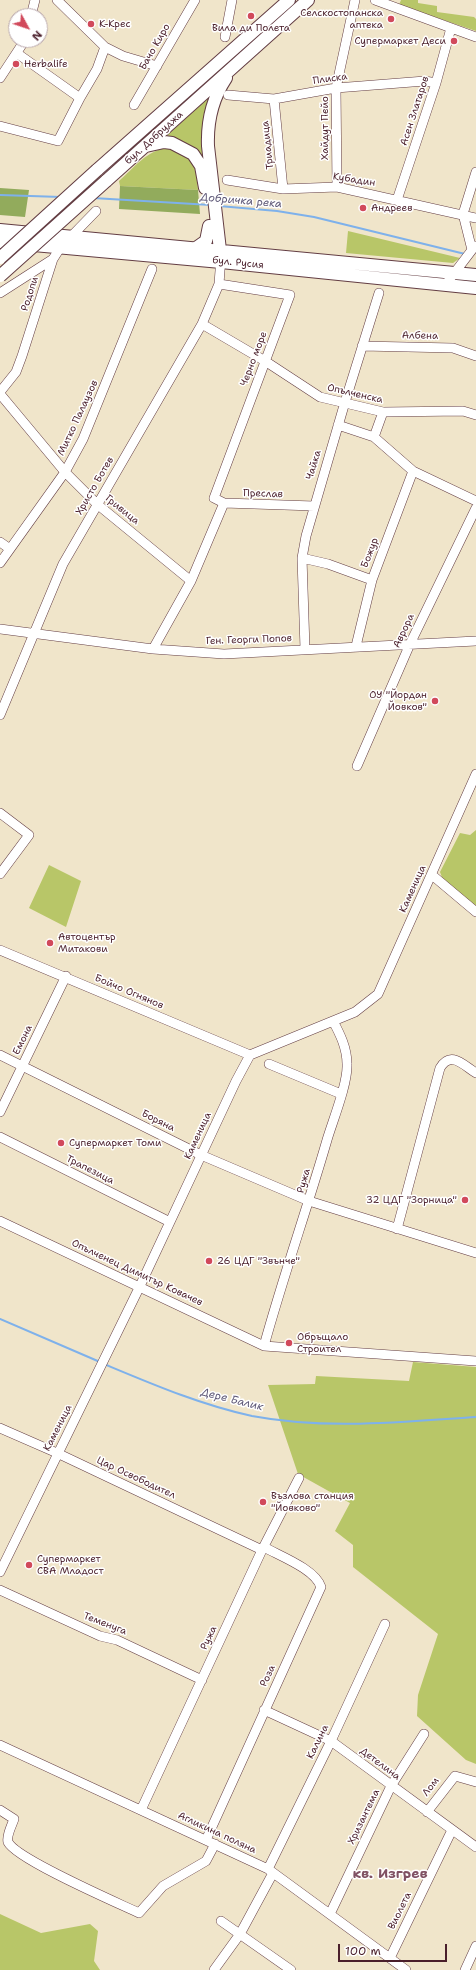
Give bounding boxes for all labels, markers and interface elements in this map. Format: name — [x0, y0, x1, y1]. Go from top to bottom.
place label: Селскостопанска аптека — [300, 7, 383, 30]
north arrow — [8, 8, 48, 48]
marker: Вила ди Полета — [246, 11, 256, 21]
marker: Селскостопанска аптека — [386, 14, 396, 24]
place label: К-Крес — [99, 18, 131, 30]
marker: К-Крес — [86, 19, 96, 29]
street label: Бачо Киро — [137, 22, 173, 72]
place label: Вила ди Полета — [212, 22, 290, 34]
text: N — [28, 27, 45, 44]
place label: Супермаркет Деси — [355, 35, 446, 47]
marker: Супермаркет Деси — [449, 36, 459, 46]
place label: Herbalife — [24, 58, 68, 70]
marker: Herbalife — [11, 59, 21, 69]
street label: Плиска — [312, 71, 348, 87]
street label: Асен Златаров — [398, 75, 432, 147]
street label: Хайдут Пейо — [319, 96, 331, 160]
street label: бул. Добруджа — [122, 109, 186, 167]
street label: Триадица — [259, 120, 277, 170]
street label: Кубадин — [332, 171, 376, 189]
water label: Добричка река — [200, 191, 282, 211]
place label: Андреев — [371, 202, 412, 214]
marker: Андреев — [358, 203, 368, 213]
street label: бул. Русия — [212, 254, 264, 272]
street label: Родопи — [19, 275, 41, 313]
street label: Черно море — [238, 330, 270, 388]
street label: Албена — [402, 330, 438, 342]
street label: Митко Палаузов — [55, 378, 101, 458]
street label: Опълченска — [326, 382, 384, 406]
street label: Чайка — [304, 449, 324, 481]
street label: Христо Ботев — [73, 455, 117, 517]
street label: Преслав — [243, 487, 283, 501]
street label: Гривица — [103, 493, 141, 527]
street label: Божур — [359, 536, 381, 570]
street label: Аврора — [391, 612, 417, 650]
street label: Ген. Георги Попов — [206, 633, 292, 647]
place label: ОУ "Йордан Йовков" — [369, 689, 427, 712]
marker: ОУ "Йордан Йовков" — [430, 696, 440, 706]
street label: Каменица — [397, 863, 429, 915]
place label: Автоцентър Митакови — [58, 931, 116, 954]
marker: Автоцентър Митакови — [45, 938, 55, 948]
street label: Бойчо Огнянов — [93, 972, 165, 1012]
street label: Емона — [11, 1023, 35, 1057]
street label: Боряна — [139, 1108, 177, 1134]
street label: Каменица — [182, 1111, 214, 1161]
place label: Супермаркет Томи — [69, 1137, 161, 1149]
marker: Супермаркет Томи — [56, 1138, 66, 1148]
street label: Трапезица — [64, 1153, 116, 1187]
street label: Ружа — [295, 1167, 313, 1195]
place label: 32 ЦДГ "Зорница" — [366, 1194, 457, 1206]
marker: 32 ЦДГ "Зорница" — [460, 1195, 470, 1205]
street label: Опълченец Димитър Ковачев — [70, 1237, 204, 1309]
place label: 26 ЦДГ "Звънче" — [217, 1255, 300, 1267]
marker: 26 ЦДГ "Звънче" — [204, 1256, 214, 1266]
place label: Обръщало Строител — [297, 1331, 348, 1354]
marker: Обръщало Строител — [284, 1338, 294, 1348]
water label: Дере Балик — [200, 1386, 264, 1414]
street label: Каменица — [41, 1403, 75, 1453]
street label: Цар Освободител — [95, 1454, 177, 1502]
place label: Възлова станция "Йовково" — [271, 1490, 354, 1514]
marker: Възлова станция "Йовково" — [258, 1497, 268, 1507]
place label: Супермаркет CBA Младост — [37, 1553, 104, 1576]
marker: Супермаркет CBA Младост — [24, 1560, 34, 1570]
street label: Теменуга — [82, 1610, 128, 1638]
street label: Ружа — [198, 1624, 220, 1652]
street label: Роза — [258, 1663, 278, 1689]
street label: Калина — [305, 1723, 331, 1761]
street label: Детелина — [358, 1745, 402, 1783]
street label: Лом — [420, 1775, 442, 1799]
street label: Хризантема — [345, 1787, 383, 1847]
street label: Агликина поляна — [176, 1810, 258, 1856]
district label: кв. Изгрев — [352, 1866, 428, 1882]
street label: Виолета — [386, 1890, 414, 1932]
scale bar — [340, 1936, 449, 1962]
text: 100 m — [345, 1943, 381, 1959]

